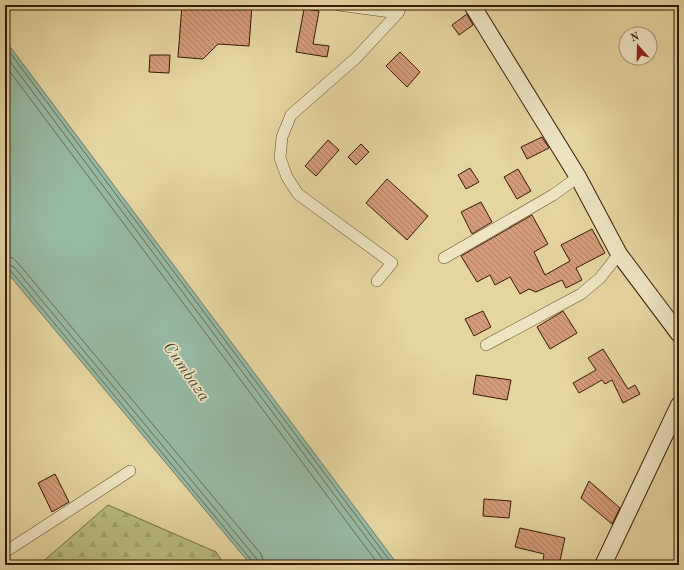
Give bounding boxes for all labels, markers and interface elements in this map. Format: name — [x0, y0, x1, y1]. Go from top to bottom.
north arrow — [618, 26, 658, 66]
text: N — [629, 31, 641, 45]
water label: Cumbaza — [159, 339, 213, 405]

